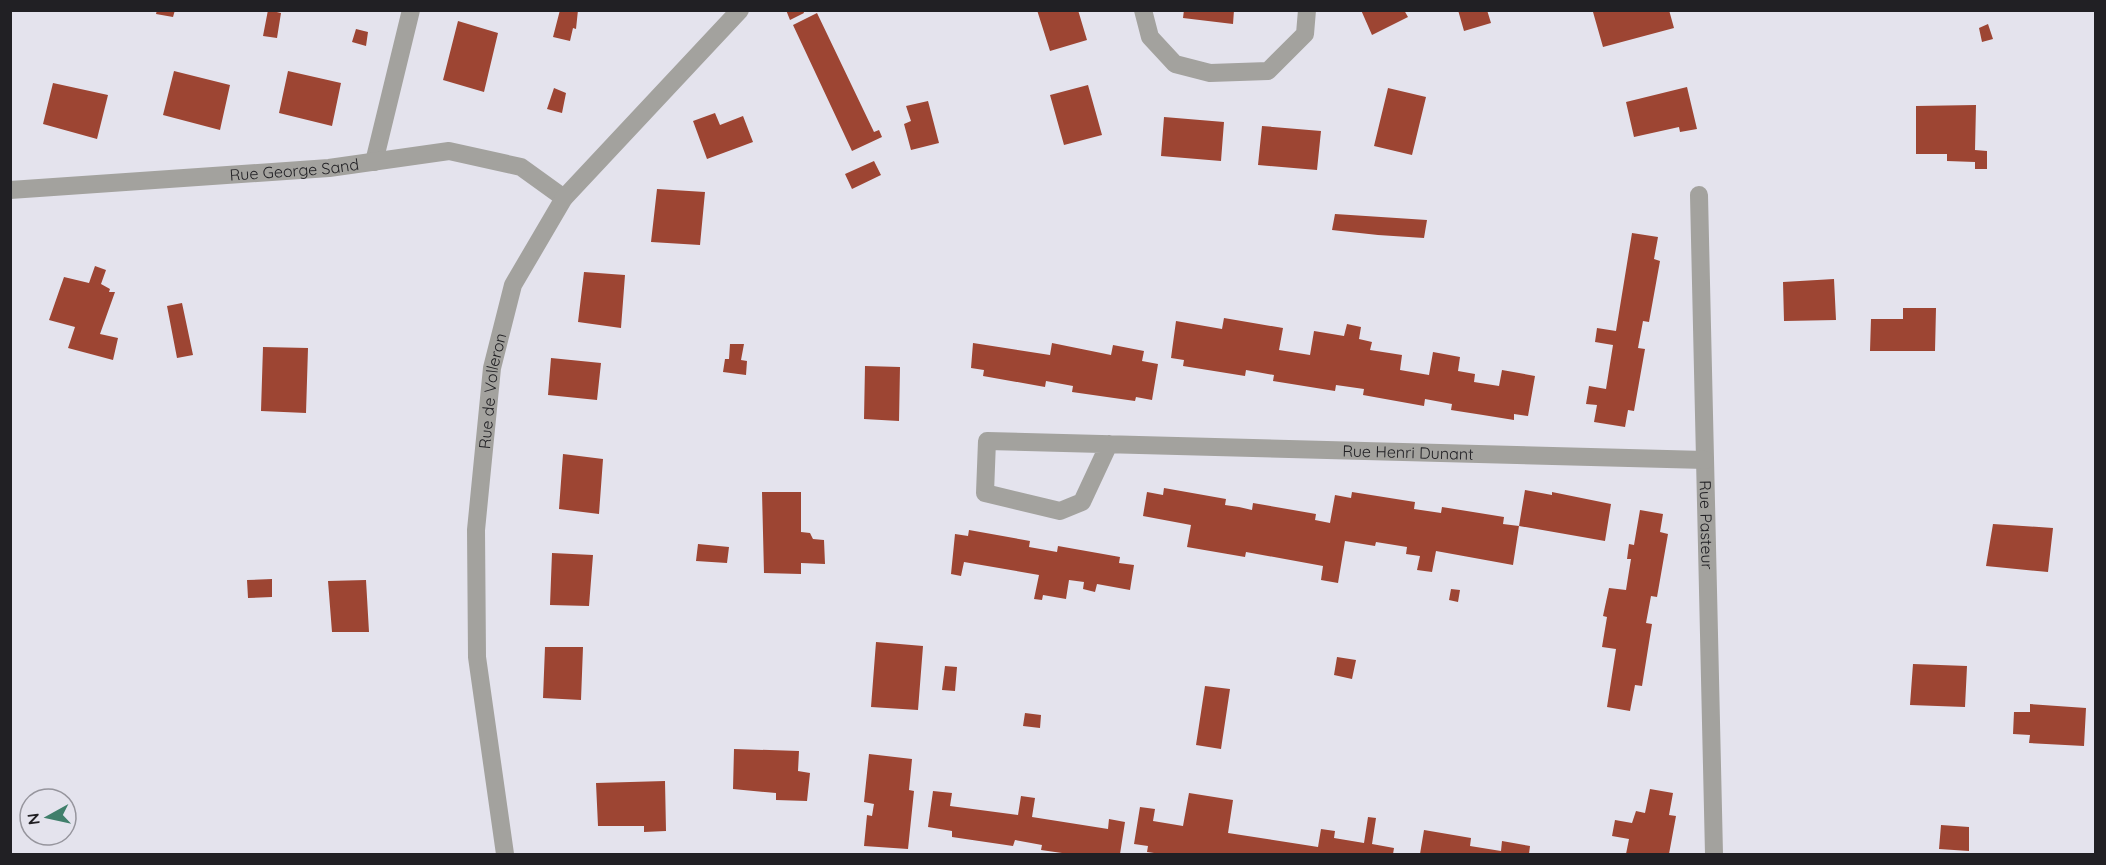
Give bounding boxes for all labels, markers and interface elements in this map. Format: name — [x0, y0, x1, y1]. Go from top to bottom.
street label: Rue George Sand — [229, 154, 360, 185]
street label: Rue de Volleron — [474, 331, 510, 450]
street label: Rue Henri Dunant — [1342, 440, 1474, 464]
street label: Rue Pasteur — [1695, 480, 1718, 570]
north arrow — [18, 787, 78, 847]
text: N — [22, 812, 44, 826]

